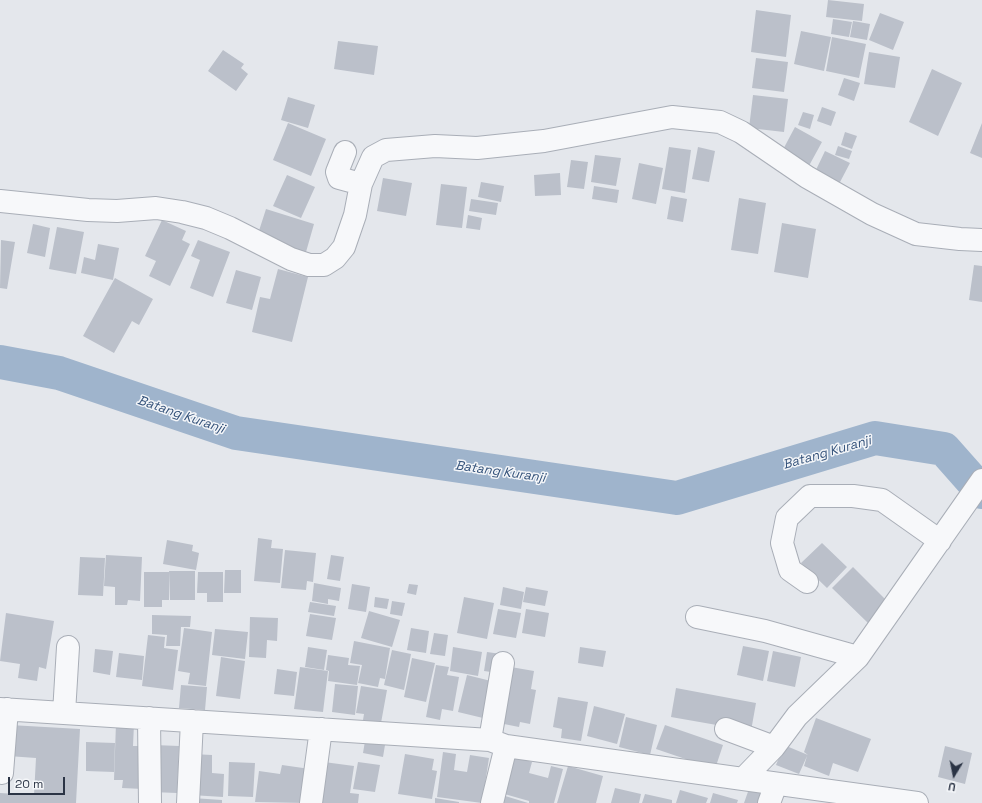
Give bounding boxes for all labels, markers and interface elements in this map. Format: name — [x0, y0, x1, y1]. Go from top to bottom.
water label: Batang Kuranji — [135, 393, 227, 437]
water label: Batang Kuranji — [781, 433, 873, 473]
water label: Batang Kuranji — [454, 458, 546, 486]
north arrow — [934, 755, 974, 795]
scale bar — [10, 769, 67, 795]
text: 20 m — [15, 776, 43, 792]
text: U — [947, 779, 957, 794]

